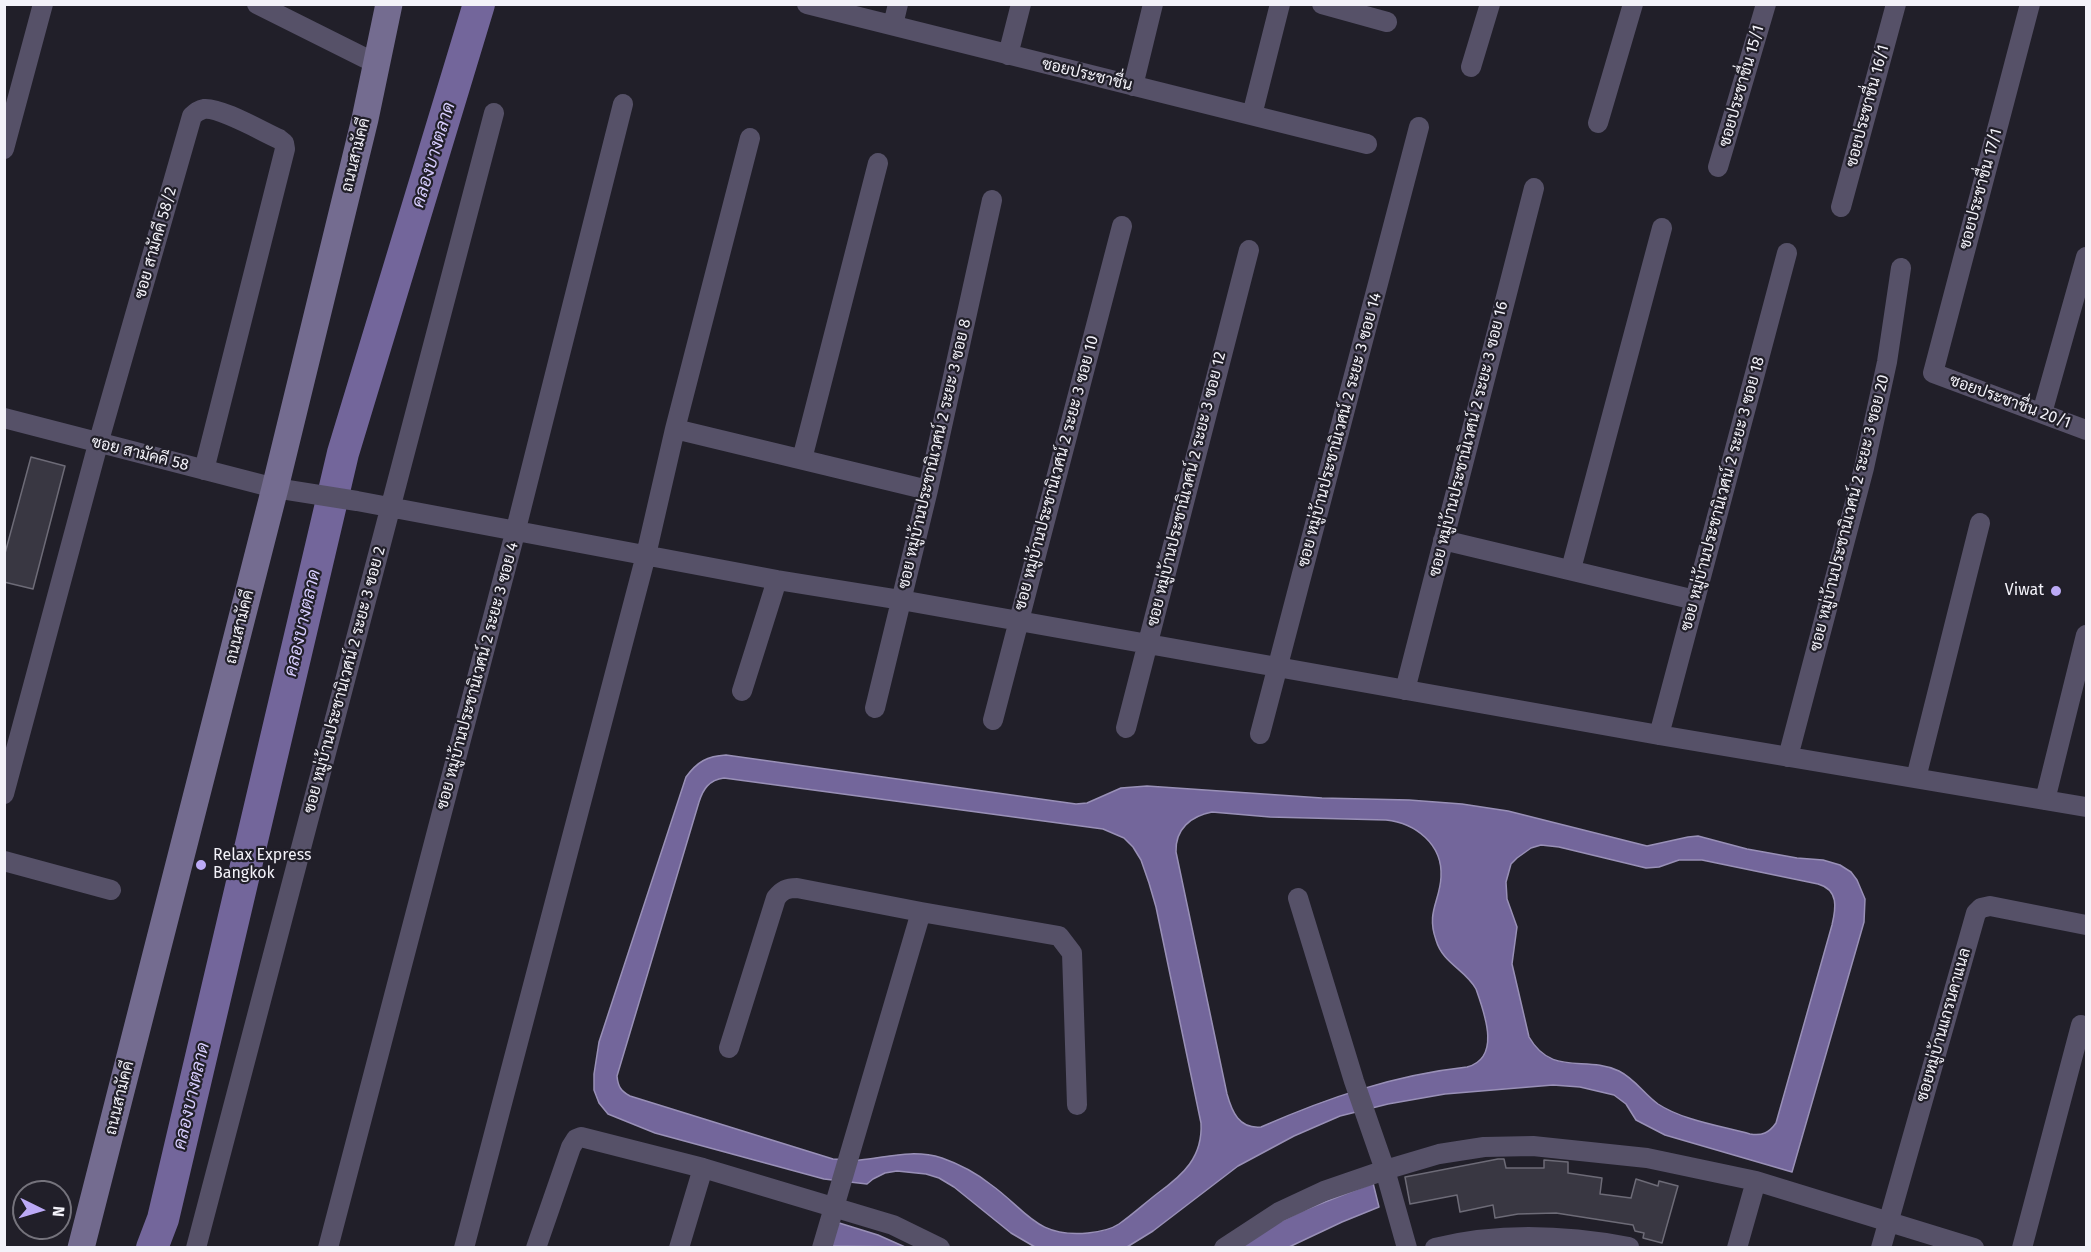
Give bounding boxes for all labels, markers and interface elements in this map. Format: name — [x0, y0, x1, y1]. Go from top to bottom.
street label: ซอยประชาชื่น 15/1 — [1715, 23, 1769, 149]
street label: ซอยประชาชื่น 16/1 — [1842, 43, 1894, 169]
street label: ซอยประชาชื่น — [1040, 54, 1134, 96]
water label: คลองบางตลาด — [408, 100, 460, 210]
street label: ถนนสามัคคี — [338, 116, 374, 194]
street label: ซอยประชาชื่น 17/1 — [1956, 126, 2006, 252]
street label: ซอย สามัคคี 58/2 — [131, 185, 181, 301]
street label: ซอย หมู่บ้านประชานิเวศน์ 2 ระยะ 3 ซอย 14 — [1294, 291, 1386, 569]
street label: ซอย หมู่บ้านประชานิเวศน์ 2 ระยะ 3 ซอย 16 — [1425, 299, 1513, 579]
street label: ซอย หมู่บ้านประชานิเวศน์ 2 ระยะ 3 ซอย 8 — [895, 317, 975, 591]
street label: ซอย หมู่บ้านประชานิเวศน์ 2 ระยะ 3 ซอย 10 — [1011, 334, 1103, 612]
street label: ซอย หมู่บ้านประชานิเวศน์ 2 ระยะ 3 ซอย 12 — [1143, 350, 1231, 628]
street label: ซอย หมู่บ้านประชานิเวศน์ 2 ระยะ 3 ซอย 18 — [1677, 355, 1769, 633]
street label: ซอยประชาชื่น 20/1 — [1947, 371, 2073, 433]
street label: ซอย หมู่บ้านประชานิเวศน์ 2 ระยะ 3 ซอย 20 — [1806, 373, 1894, 653]
street label: ซอย สามัคคี 58 — [89, 433, 191, 475]
street label: ซอย หมู่บ้านประชานิเวศน์ 2 ระยะ 3 ซอย 4 — [433, 540, 523, 812]
street label: ซอย หมู่บ้านประชานิเวศน์ 2 ระยะ 3 ซอย 2 — [300, 544, 390, 816]
water label: คลองบางตลาด — [280, 567, 326, 679]
place label: Viwat — [2005, 581, 2044, 601]
marker: Viwat — [2049, 584, 2063, 598]
street label: ถนนสามัคคี — [222, 588, 258, 666]
place label: Relax Express Bangkok — [213, 846, 311, 884]
marker: Relax Express Bangkok — [194, 858, 208, 872]
street label: ซอยหมู่บ้านแกรนคาแนล — [1913, 946, 1975, 1104]
water label: คลองบางตลาด — [169, 1040, 215, 1152]
street label: ถนนสามัคคี — [102, 1059, 138, 1137]
north arrow — [12, 1180, 72, 1240]
text: N — [49, 1205, 68, 1218]

